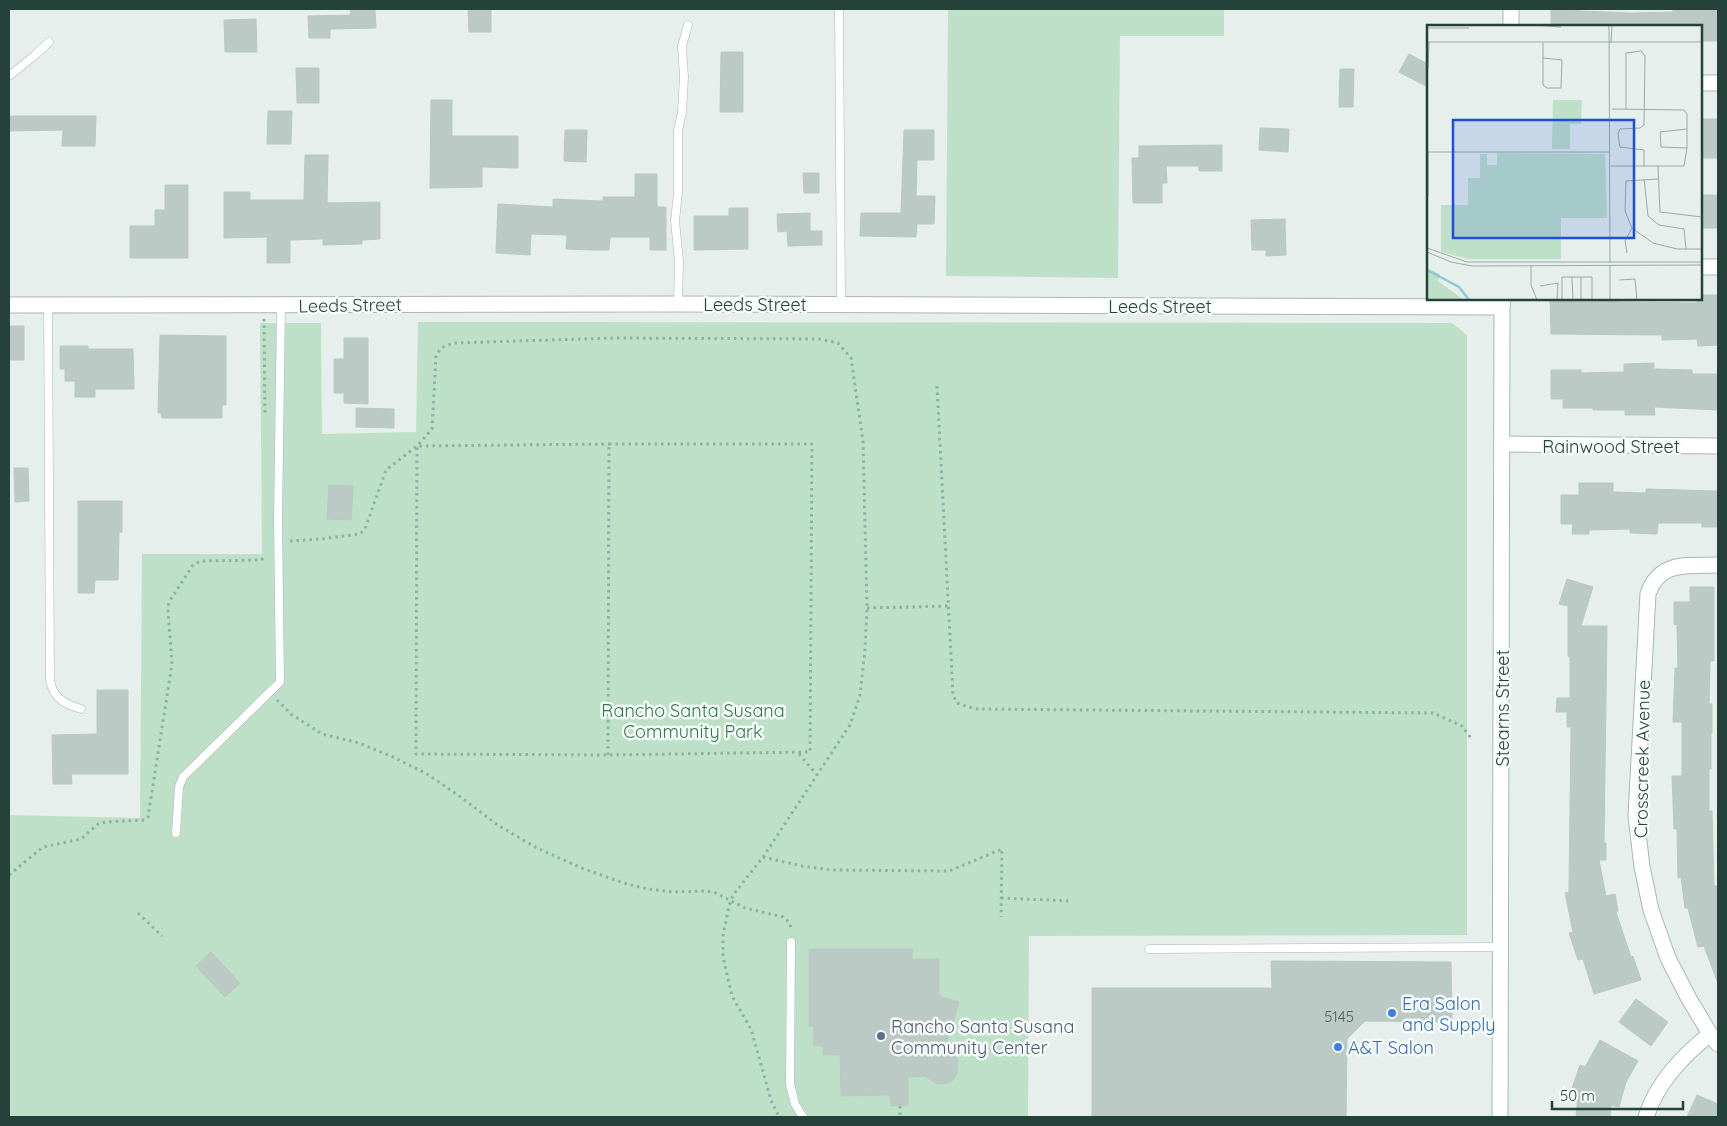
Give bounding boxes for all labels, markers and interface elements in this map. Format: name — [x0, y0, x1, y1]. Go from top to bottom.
inset map — [1427, 25, 1702, 300]
street label: Leeds Street — [298, 293, 402, 317]
street label: Leeds Street — [703, 293, 807, 316]
street label: Leeds Street — [1108, 295, 1212, 318]
street label: Rainwood Street — [1542, 435, 1680, 458]
street label: Stearns Street — [1491, 649, 1514, 767]
street label: Crosscreek Avenue — [1629, 680, 1655, 838]
park label: Rancho Santa Susana Community Park — [601, 699, 785, 743]
place label: Era Salon and Supply — [1402, 992, 1495, 1036]
house number: 5145 — [1324, 1007, 1354, 1026]
marker: Era Salon and Supply — [1386, 1007, 1398, 1019]
place label: Rancho Santa Susana Community Center — [891, 1015, 1074, 1059]
marker: Rancho Santa Susana Community Center — [875, 1030, 887, 1042]
place label: A&T Salon — [1348, 1036, 1434, 1059]
marker: A&T Salon — [1332, 1041, 1344, 1053]
scale bar — [1552, 1078, 1683, 1110]
text: 50 m — [1560, 1086, 1595, 1105]

